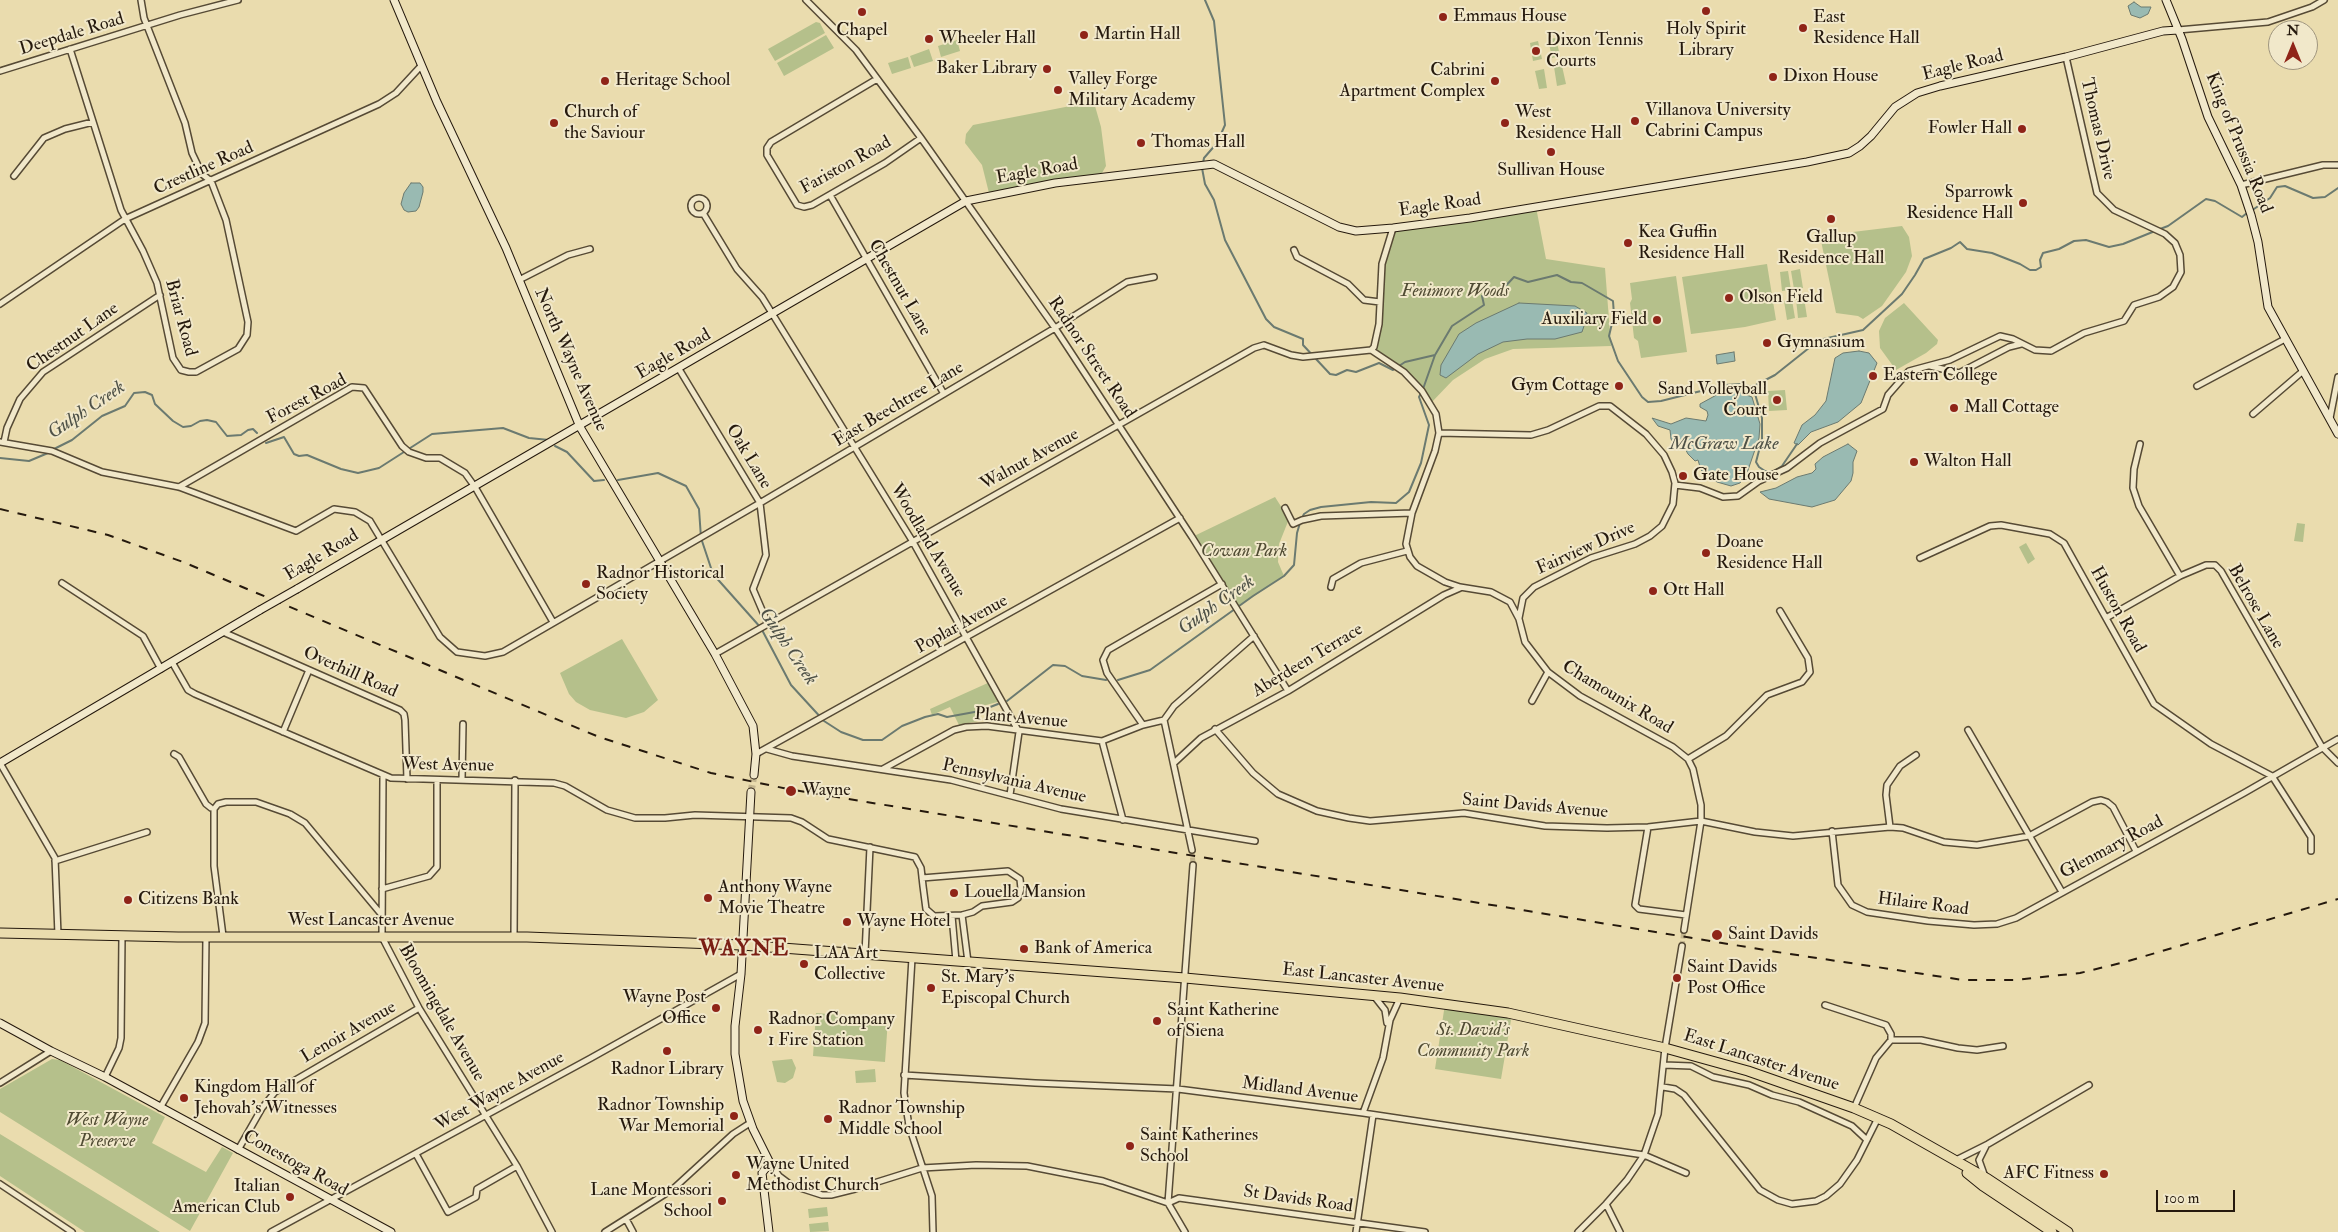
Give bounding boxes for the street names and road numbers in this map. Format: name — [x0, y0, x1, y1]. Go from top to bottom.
street label: Deepdale Road — [17, 9, 127, 61]
street label: Eagle Road — [1920, 46, 2006, 86]
street label: King of Prussia Road — [2200, 69, 2276, 217]
street label: Thomas Drive — [2075, 76, 2119, 182]
street label: Fariston Road — [797, 132, 895, 200]
street label: Crestline Road — [151, 137, 257, 201]
street label: Eagle Road — [994, 154, 1080, 190]
street label: Eagle Road — [1398, 190, 1482, 222]
street label: Chestnut Lane — [863, 236, 935, 340]
street label: Briar Road — [159, 277, 201, 359]
street label: North Wayne Avenue — [529, 285, 611, 435]
street label: Radnor Street Road — [1042, 293, 1140, 423]
street label: Chestnut Lane — [23, 298, 123, 378]
street label: Eagle Road — [633, 325, 715, 385]
street label: East Beechtree Lane — [830, 358, 968, 452]
street label: Forest Road — [263, 370, 351, 430]
street label: Oak Lane — [720, 421, 776, 493]
street label: Walnut Avenue — [977, 424, 1083, 496]
street label: Woodland Avenue — [885, 480, 969, 602]
street label: Fairview Drive — [1533, 518, 1639, 580]
street label: Eagle Road — [281, 525, 363, 587]
street label: Belrose Lane — [2222, 561, 2288, 653]
street label: Huston Road — [2084, 563, 2150, 657]
street label: Poplar Avenue — [912, 591, 1012, 659]
street label: Aberdeen Terrace — [1249, 619, 1367, 703]
street label: Overhill Road — [299, 643, 401, 703]
street label: Chamounix Road — [1558, 656, 1676, 740]
street label: Plant Avenue — [974, 704, 1068, 734]
street label: West Avenue — [402, 754, 494, 778]
street label: Pennsylvania Avenue — [940, 755, 1088, 809]
street label: Saint Davids Avenue — [1461, 790, 1609, 824]
street label: Glenmary Road — [2057, 812, 2167, 884]
street label: Hilaire Road — [1876, 889, 1970, 921]
street label: West Lancaster Avenue — [288, 910, 454, 932]
street label: Bloomingdale Avenue — [393, 941, 489, 1085]
street label: East Lancaster Avenue — [1281, 960, 1445, 998]
street label: Lenoir Avenue — [298, 997, 400, 1069]
street label: East Lancaster Avenue — [1680, 1026, 1842, 1096]
street label: West Wayne Avenue — [432, 1048, 568, 1136]
street label: Midland Avenue — [1241, 1073, 1359, 1109]
street label: Conestoga Road — [239, 1126, 351, 1202]
street label: St Davids Road — [1242, 1182, 1354, 1218]

